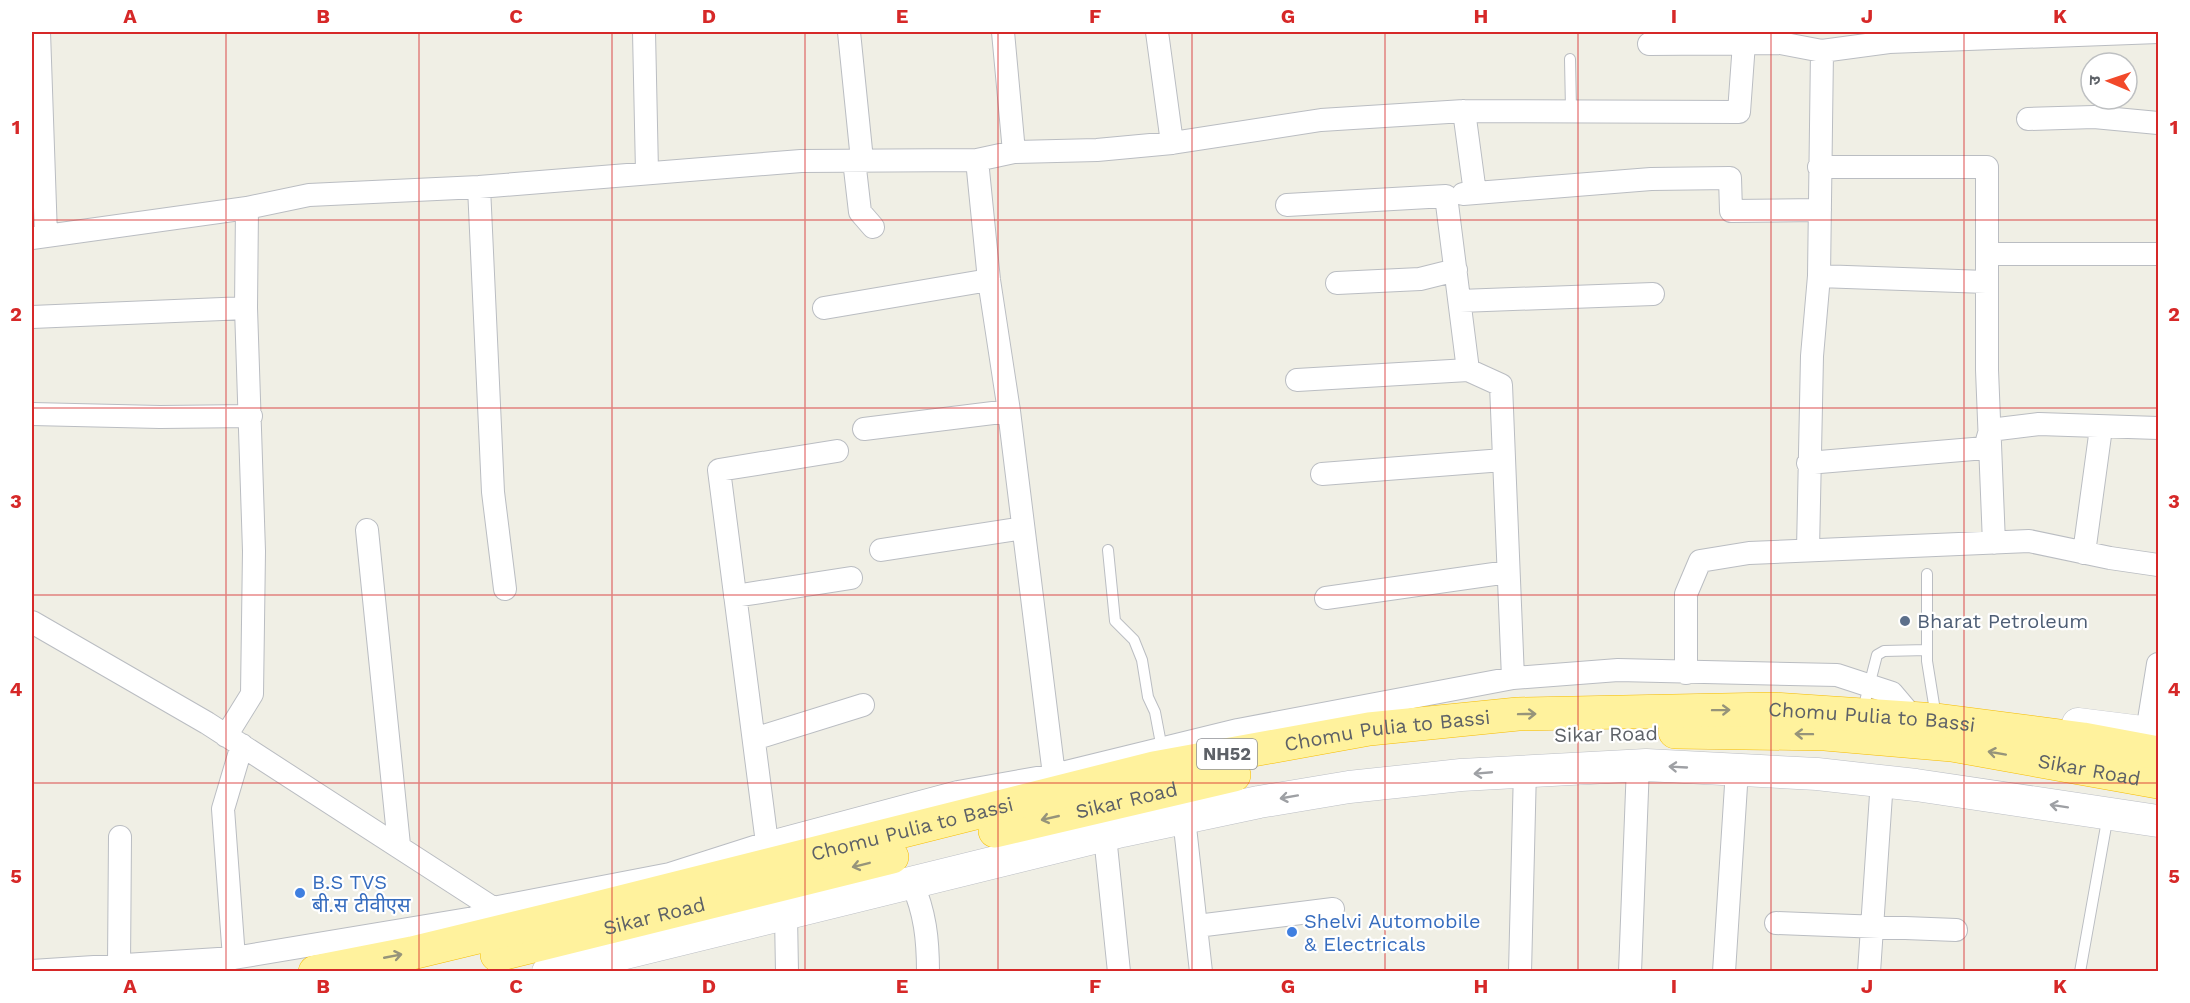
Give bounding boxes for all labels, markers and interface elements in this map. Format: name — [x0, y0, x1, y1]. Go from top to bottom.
text: A — [123, 4, 137, 28]
text: B — [316, 4, 330, 28]
text: C — [509, 4, 523, 28]
text: D — [702, 4, 716, 28]
text: E — [896, 4, 908, 28]
text: F — [1089, 4, 1101, 28]
text: G — [1281, 4, 1295, 28]
text: H — [1474, 4, 1488, 28]
text: I — [1671, 4, 1677, 28]
text: J — [1861, 4, 1873, 28]
text: K — [2053, 4, 2067, 28]
north arrow — [2079, 51, 2139, 111]
text: उ — [2085, 75, 2104, 86]
text: 1 — [12, 115, 20, 139]
text: 1 — [2170, 115, 2178, 139]
text: 2 — [10, 302, 22, 326]
text: 2 — [2168, 302, 2180, 326]
text: 3 — [10, 489, 22, 513]
text: 3 — [2168, 489, 2180, 513]
place label: Bharat Petroleum — [1917, 609, 2088, 633]
marker: Bharat Petroleum — [1898, 614, 1912, 628]
text: 4 — [10, 677, 23, 701]
text: 4 — [2168, 677, 2181, 701]
street label: Chomu Pulia to Bassi — [1767, 697, 1977, 737]
one-way arrow — [1711, 704, 1731, 716]
street label: Chomu Pulia to Bassi — [1282, 705, 1491, 756]
one-way arrow — [1516, 708, 1536, 720]
street label: Sikar Road — [1554, 721, 1658, 747]
one-way arrow — [1794, 728, 1814, 740]
road number: NH52 — [1197, 739, 1257, 769]
one-way arrow — [1988, 748, 2008, 759]
street label: Sikar Road — [2036, 749, 2143, 791]
one-way arrow — [1668, 761, 1688, 772]
one-way arrow — [1473, 768, 1493, 779]
street label: Sikar Road — [1073, 777, 1180, 824]
street label: Chomu Pulia to Bassi — [808, 792, 1016, 866]
one-way arrow — [1280, 792, 1300, 803]
one-way arrow — [2050, 800, 2070, 811]
one-way arrow — [1041, 813, 1060, 825]
one-way arrow — [851, 860, 870, 872]
text: 5 — [10, 864, 22, 888]
text: 5 — [2168, 864, 2180, 888]
place label: B.S TVS बी.स टीवीएस — [312, 870, 411, 917]
marker: B.S TVS बी.स टीवीएस — [293, 886, 307, 900]
street label: Sikar Road — [601, 892, 708, 940]
place label: Shelvi Automobile & Electricals — [1304, 909, 1481, 956]
marker: Shelvi Automobile & Electricals — [1285, 925, 1299, 939]
one-way arrow — [382, 950, 402, 961]
text: A — [123, 974, 137, 998]
text: B — [316, 974, 330, 998]
text: C — [509, 974, 523, 998]
text: D — [702, 974, 716, 998]
text: E — [896, 974, 908, 998]
text: F — [1089, 974, 1101, 998]
text: G — [1281, 974, 1295, 998]
text: H — [1474, 974, 1488, 998]
text: I — [1671, 974, 1677, 998]
text: J — [1861, 974, 1873, 998]
text: K — [2053, 974, 2067, 998]

